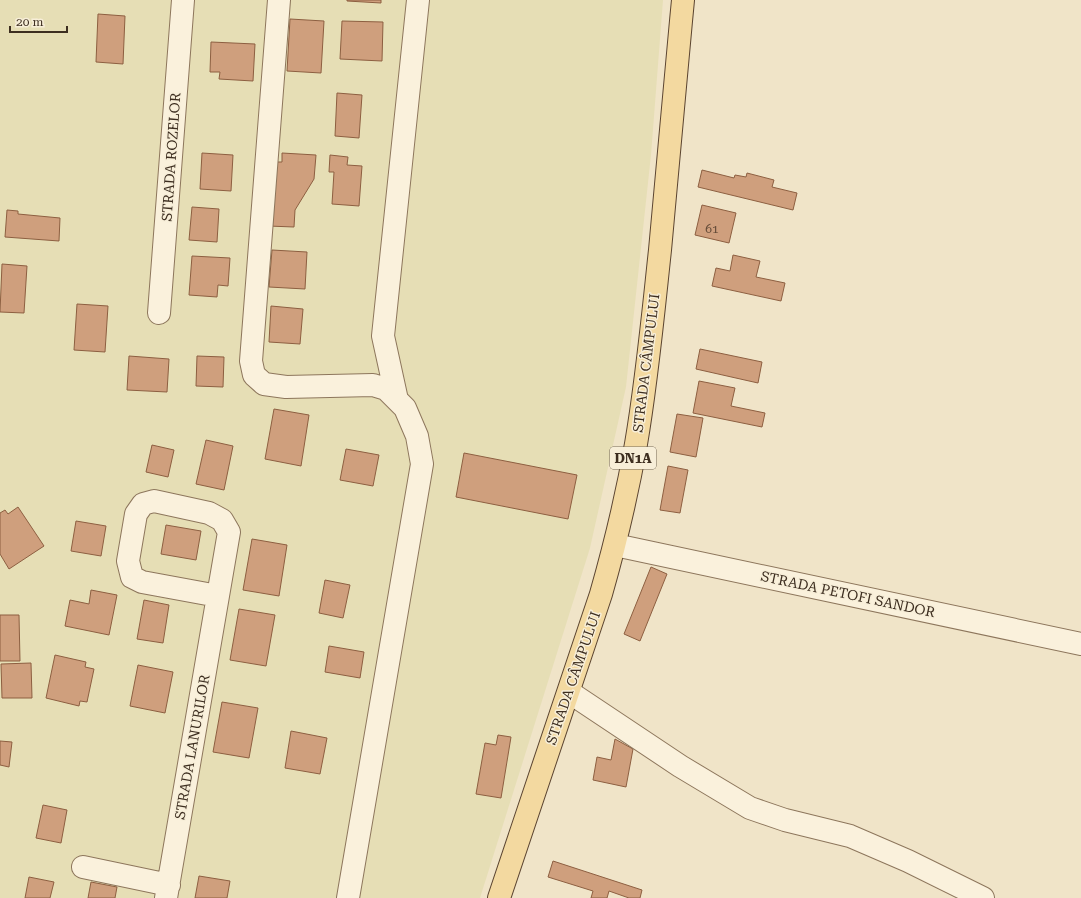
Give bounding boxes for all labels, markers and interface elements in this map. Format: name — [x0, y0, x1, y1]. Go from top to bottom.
scale bar — [10, 8, 67, 34]
text: 20 m — [16, 15, 43, 29]
street label: STRADA ROZELOR — [159, 92, 184, 222]
house number: 61 — [705, 222, 719, 236]
street label: STRADA CÂMPULUI — [630, 293, 662, 433]
road number: DN1A — [610, 447, 656, 469]
street label: STRADA PETOFI SANDOR — [759, 568, 937, 620]
street label: STRADA CÂMPULUI — [543, 609, 603, 747]
street label: STRADA LANURILOR — [171, 673, 213, 821]

